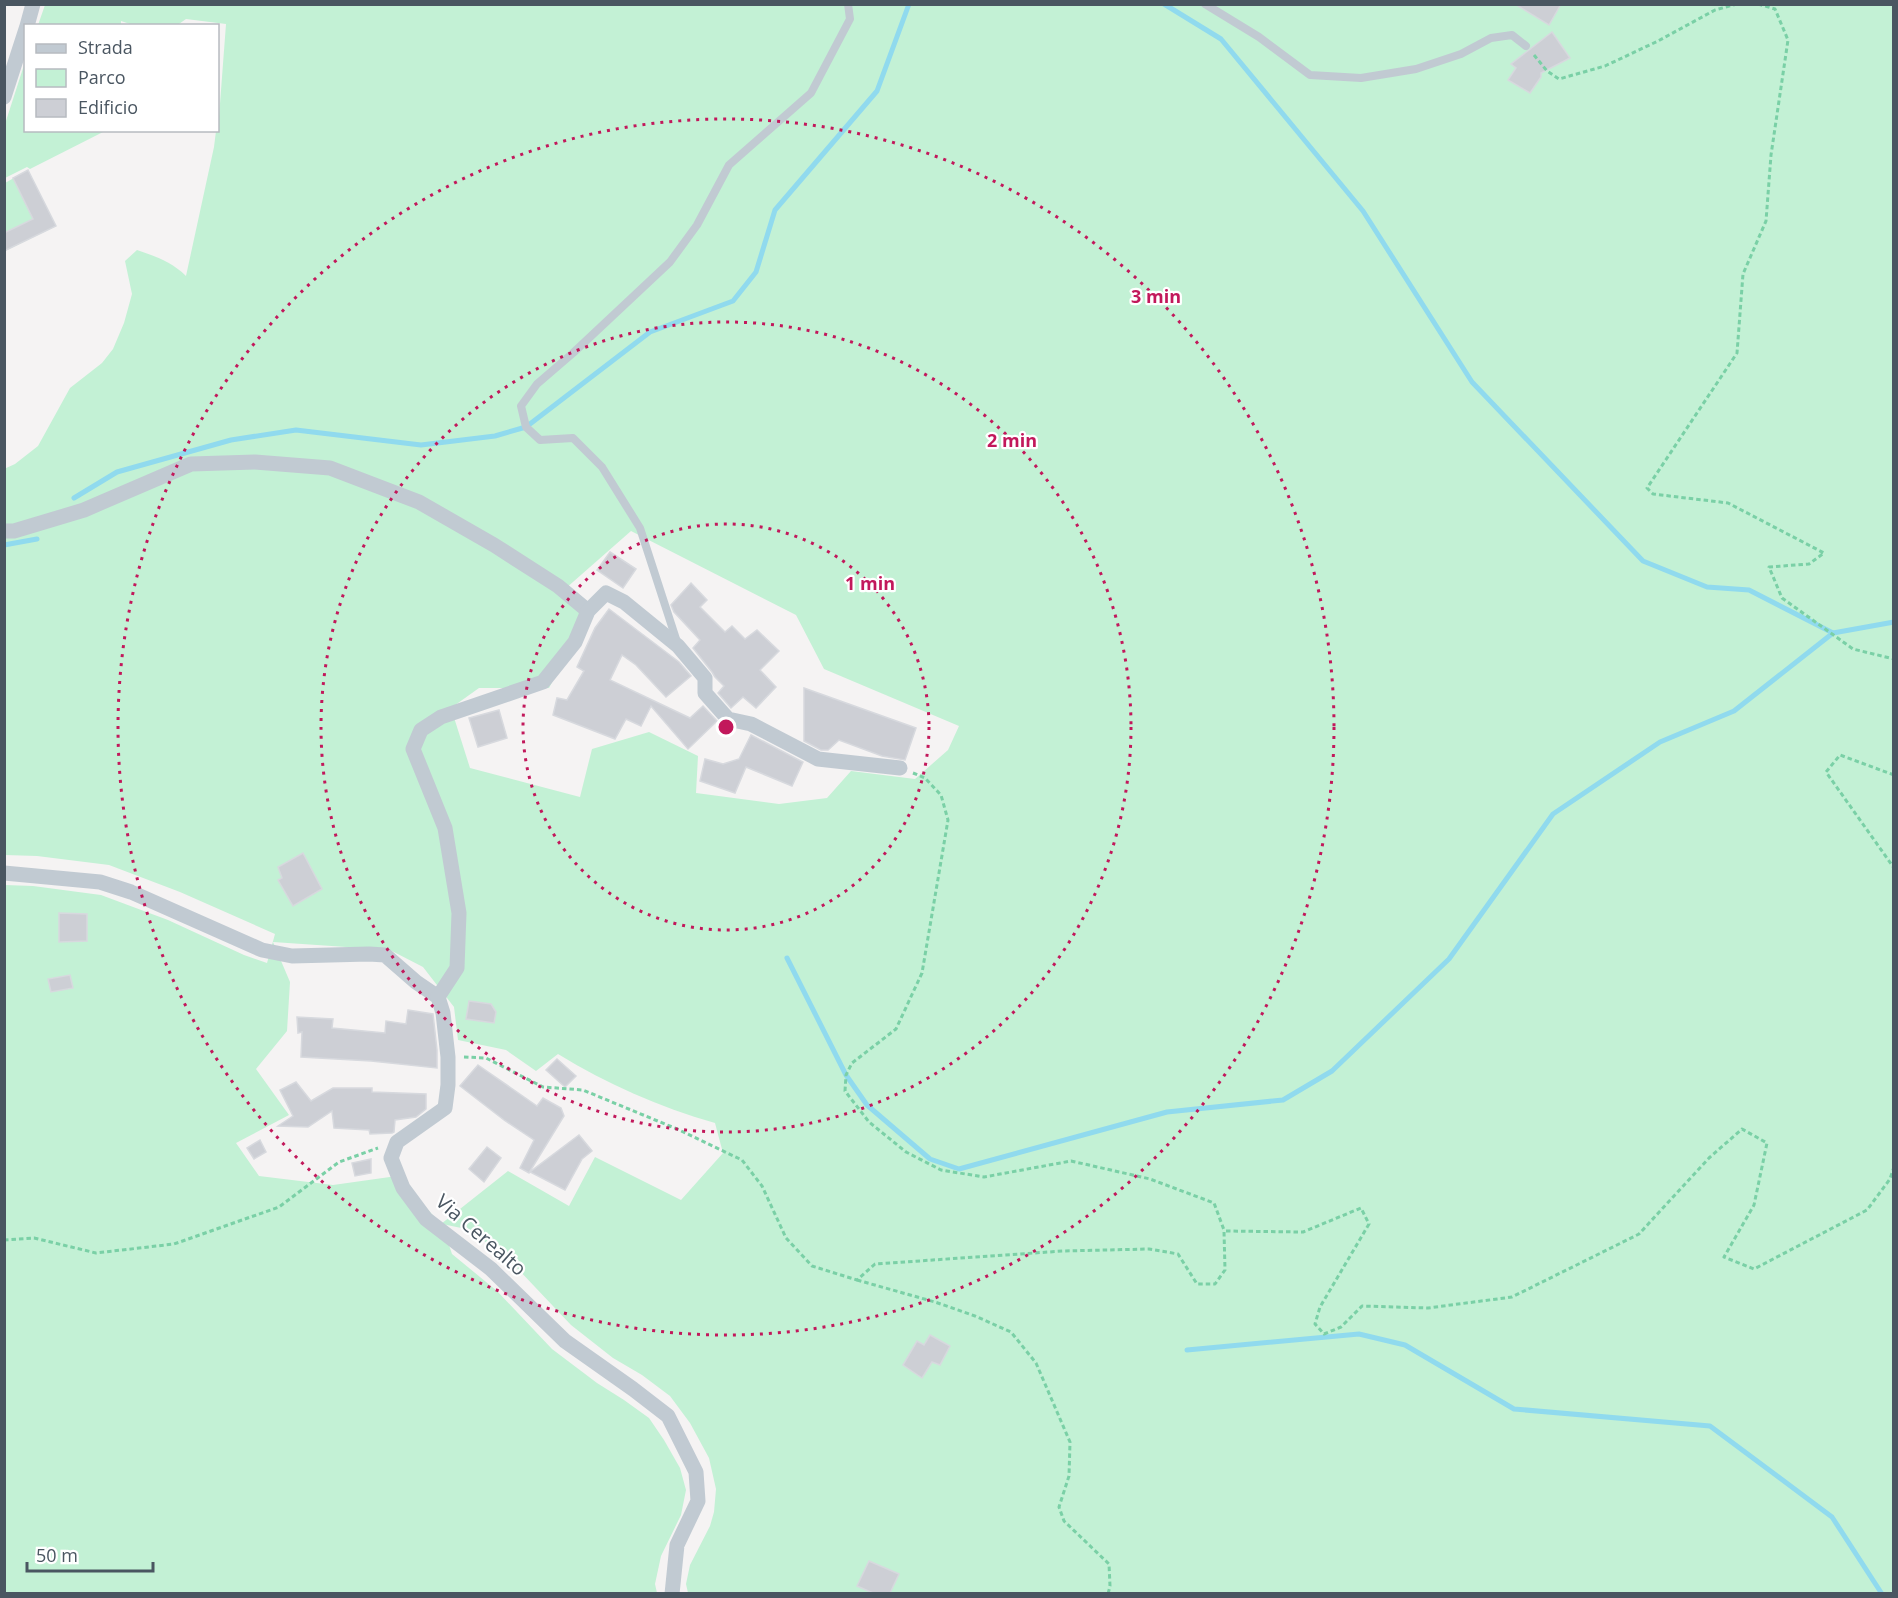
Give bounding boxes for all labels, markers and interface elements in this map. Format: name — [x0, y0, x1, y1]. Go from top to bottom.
legend — [24, 24, 219, 132]
text: Strada — [78, 35, 133, 59]
text: Parco — [78, 65, 126, 89]
text: Edificio — [78, 95, 138, 119]
text: 3 min — [1131, 284, 1181, 308]
text: 2 min — [987, 428, 1037, 452]
text: 1 min — [845, 571, 895, 595]
centre of rings — [716, 717, 736, 737]
street label: Via Cerealto — [430, 1188, 532, 1281]
scale bar — [27, 1535, 153, 1573]
text: 50 m — [36, 1543, 78, 1567]

